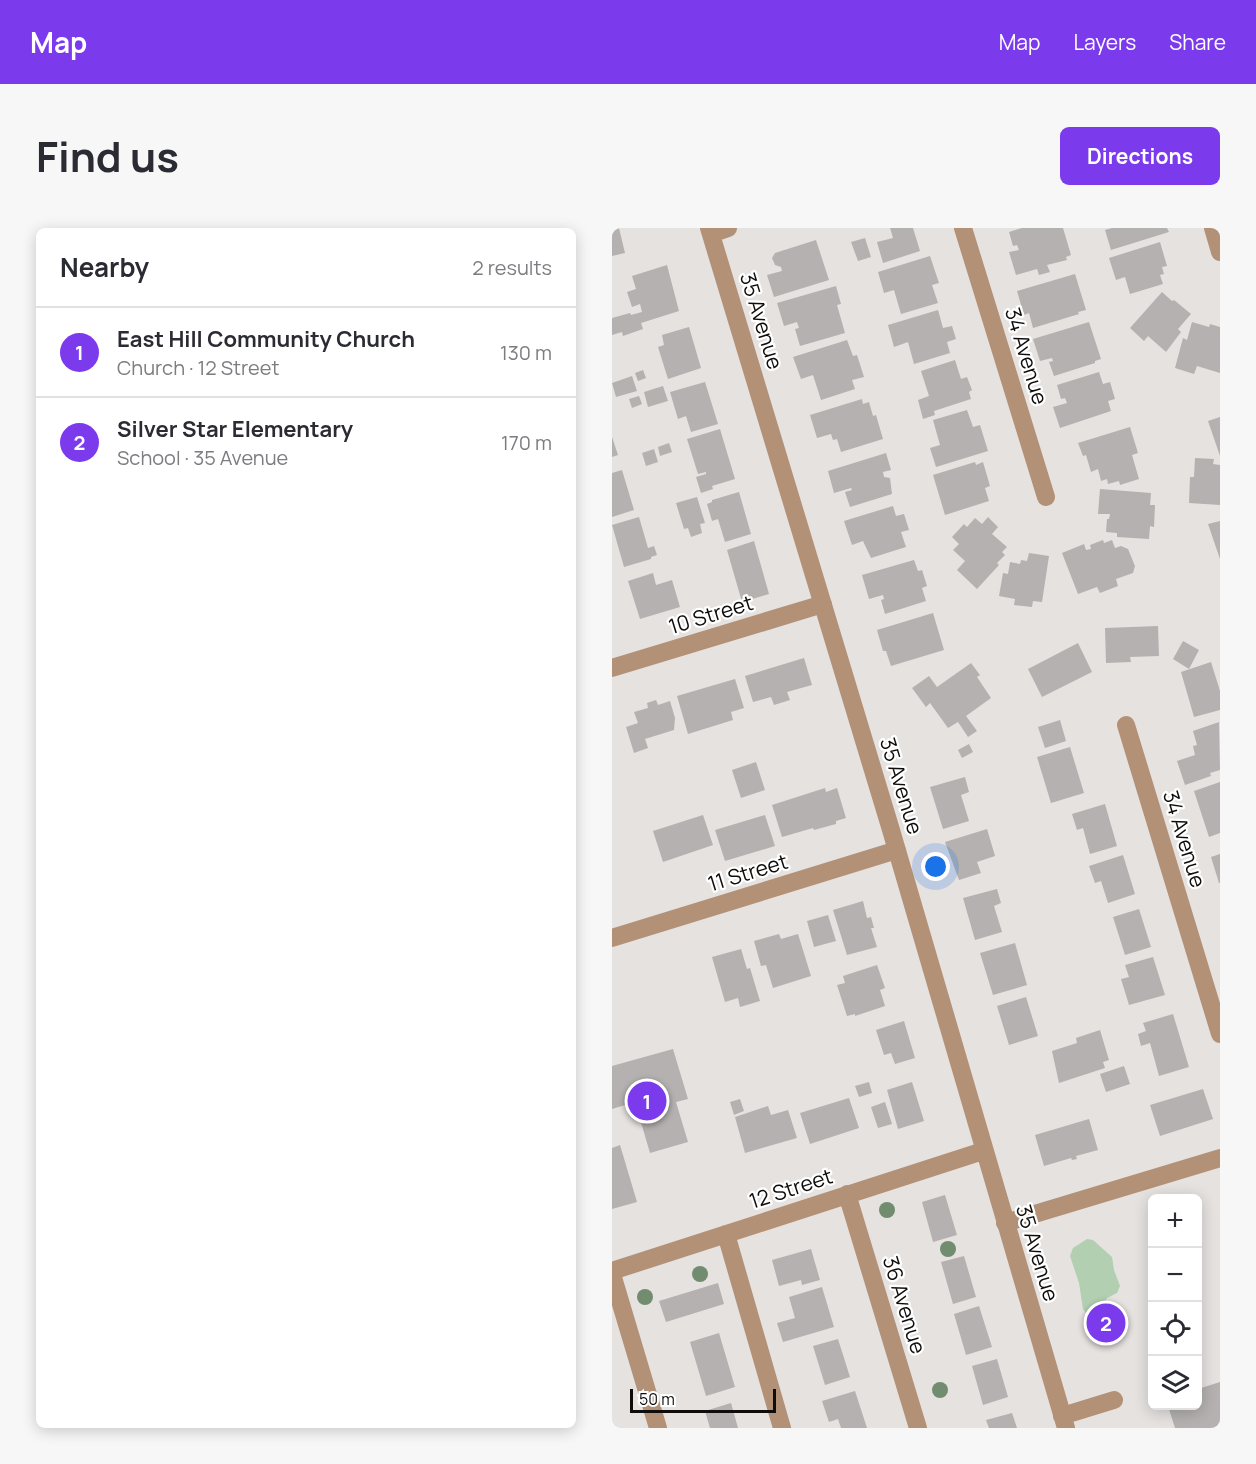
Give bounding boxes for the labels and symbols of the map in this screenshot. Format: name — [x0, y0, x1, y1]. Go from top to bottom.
street label: 35 Avenue — [734, 269, 790, 373]
street label: 34 Avenue — [999, 304, 1055, 408]
street label: 10 Street — [665, 588, 756, 640]
street label: 35 Avenue — [874, 734, 930, 838]
street label: 34 Avenue — [1157, 787, 1213, 891]
street label: 11 Street — [704, 847, 791, 897]
your location — [921, 852, 950, 881]
pin: 1 — [627, 1078, 666, 1124]
street label: 12 Street — [745, 1161, 836, 1215]
street label: 35 Avenue — [1010, 1201, 1066, 1305]
street label: 36 Avenue — [877, 1252, 933, 1357]
pin: 2 — [1086, 1300, 1126, 1346]
scale bar — [630, 1386, 776, 1414]

